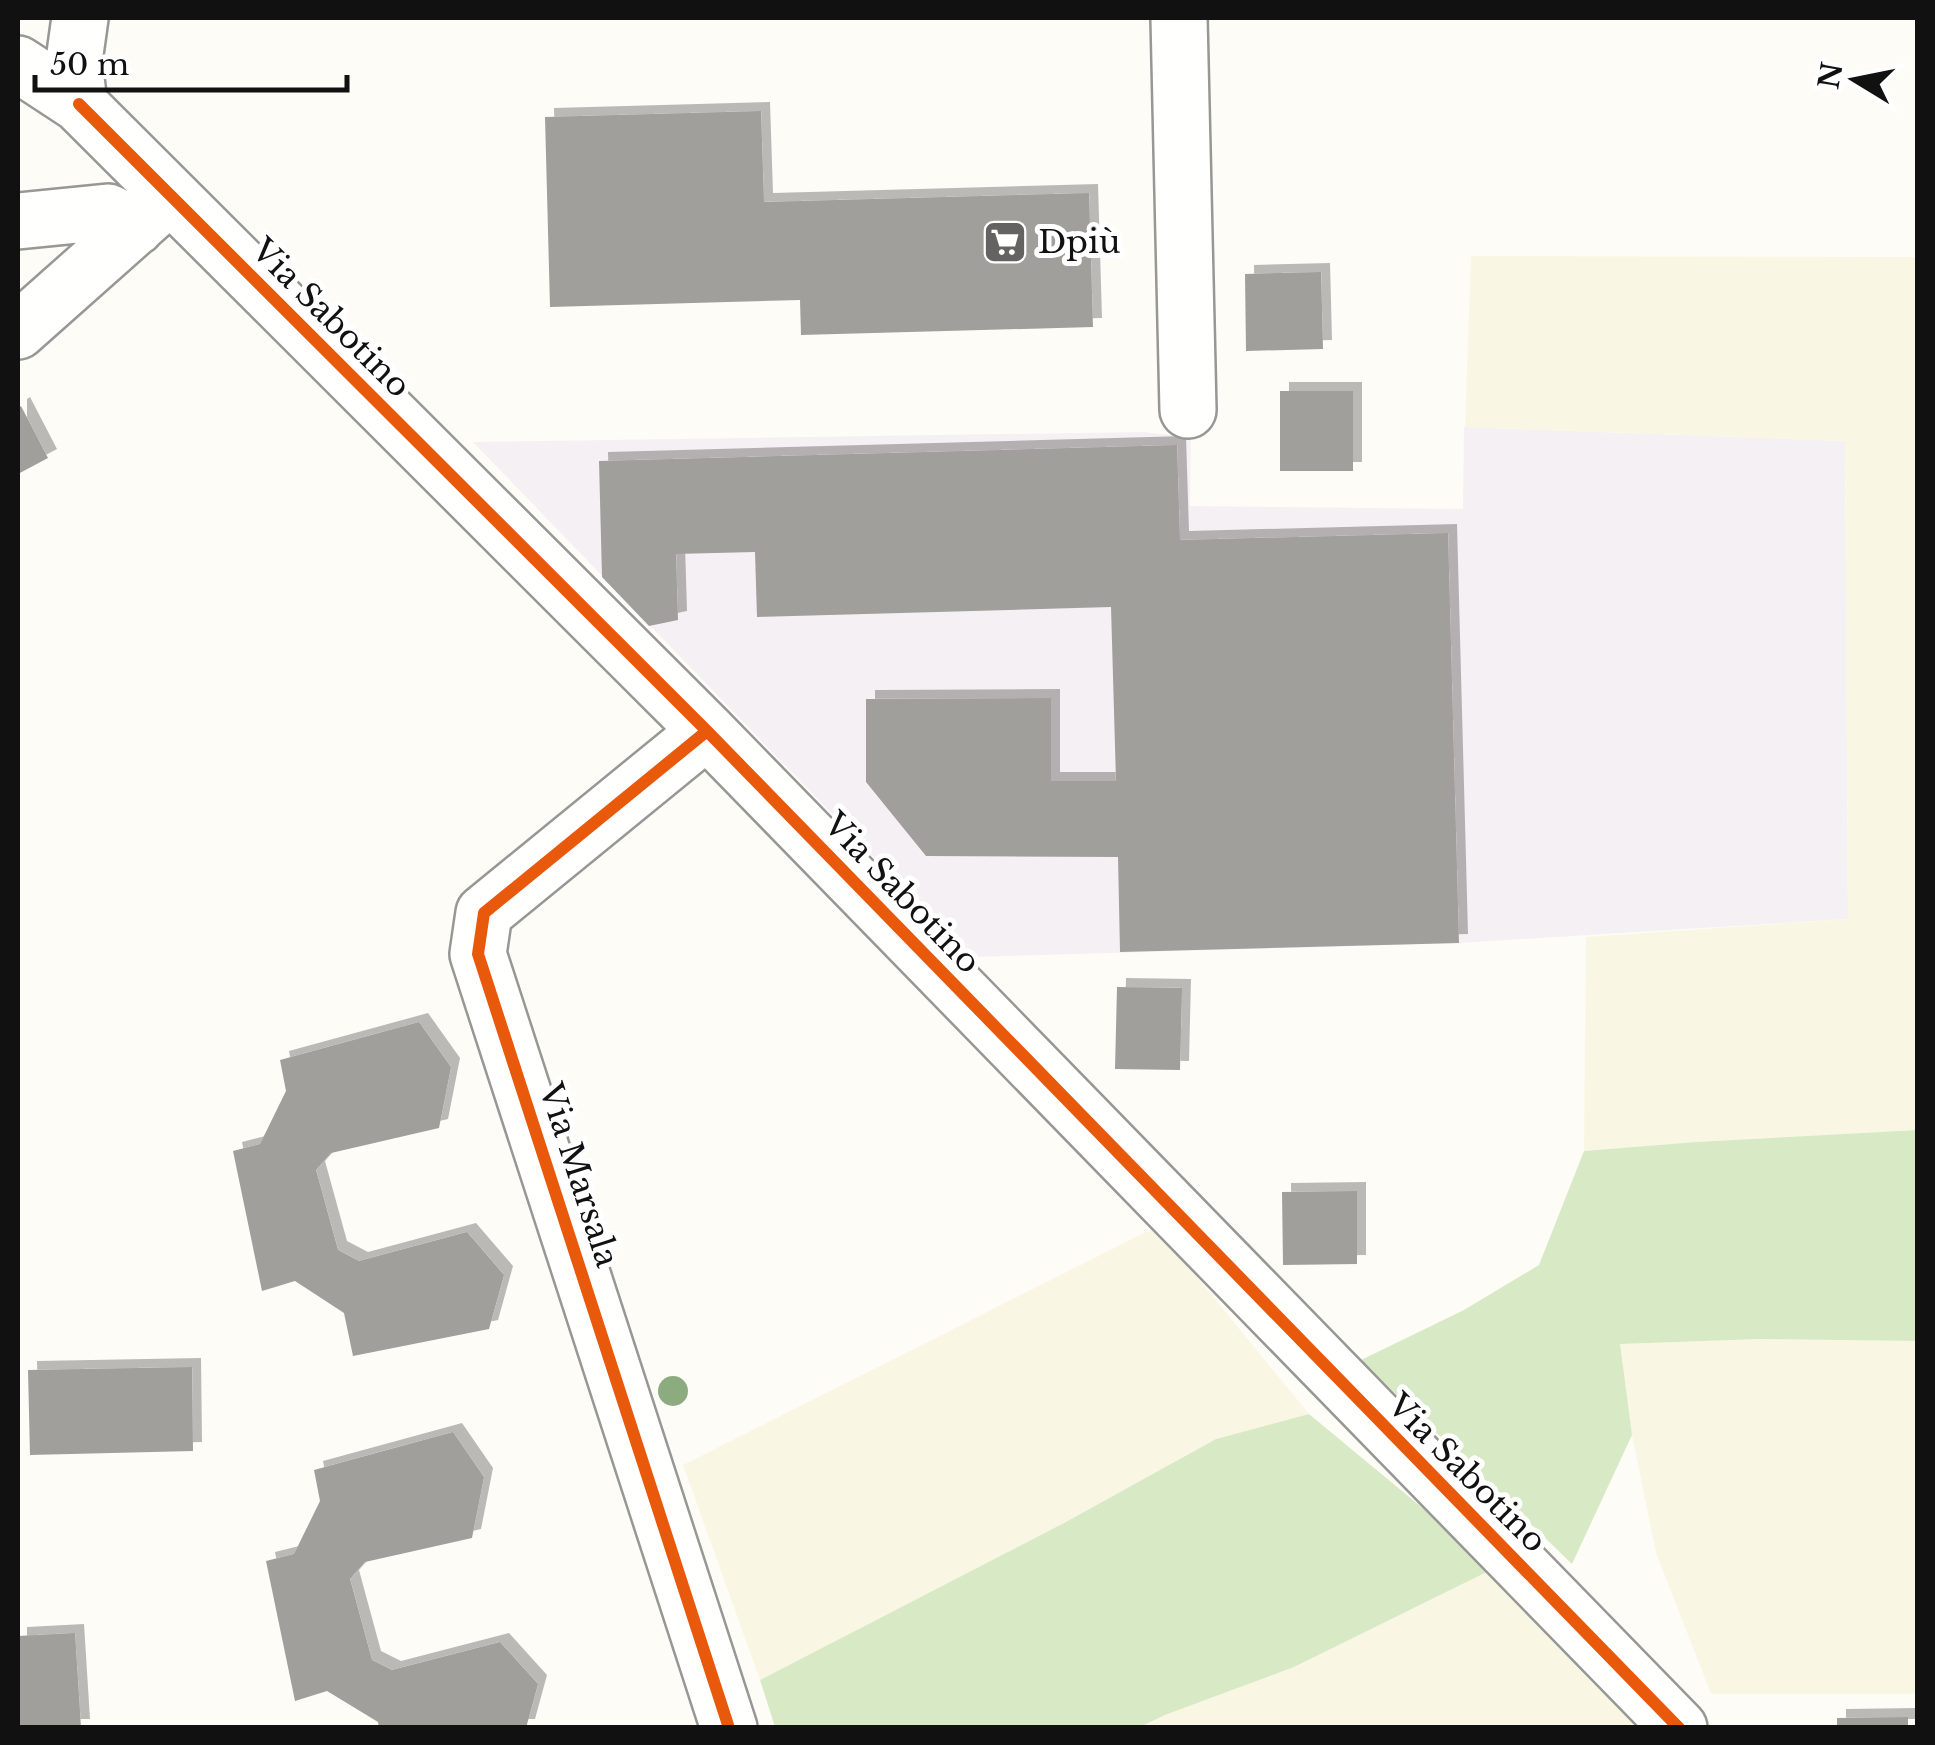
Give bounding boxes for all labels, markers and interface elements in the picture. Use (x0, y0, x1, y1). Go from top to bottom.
scale bar (35, 30, 348, 92)
north arrow (1805, 30, 1905, 130)
text: 50 m (50, 46, 129, 83)
text: N (1811, 60, 1850, 92)
supermarket icon: Dpiù (982, 219, 1028, 265)
place label: Dpiù (1038, 222, 1120, 262)
street label: Via Sabotino (242, 229, 419, 406)
street label: Via Sabotino (815, 803, 989, 982)
street label: Via Marsala (530, 1077, 628, 1272)
street label: Via Sabotino (1378, 1384, 1555, 1561)

